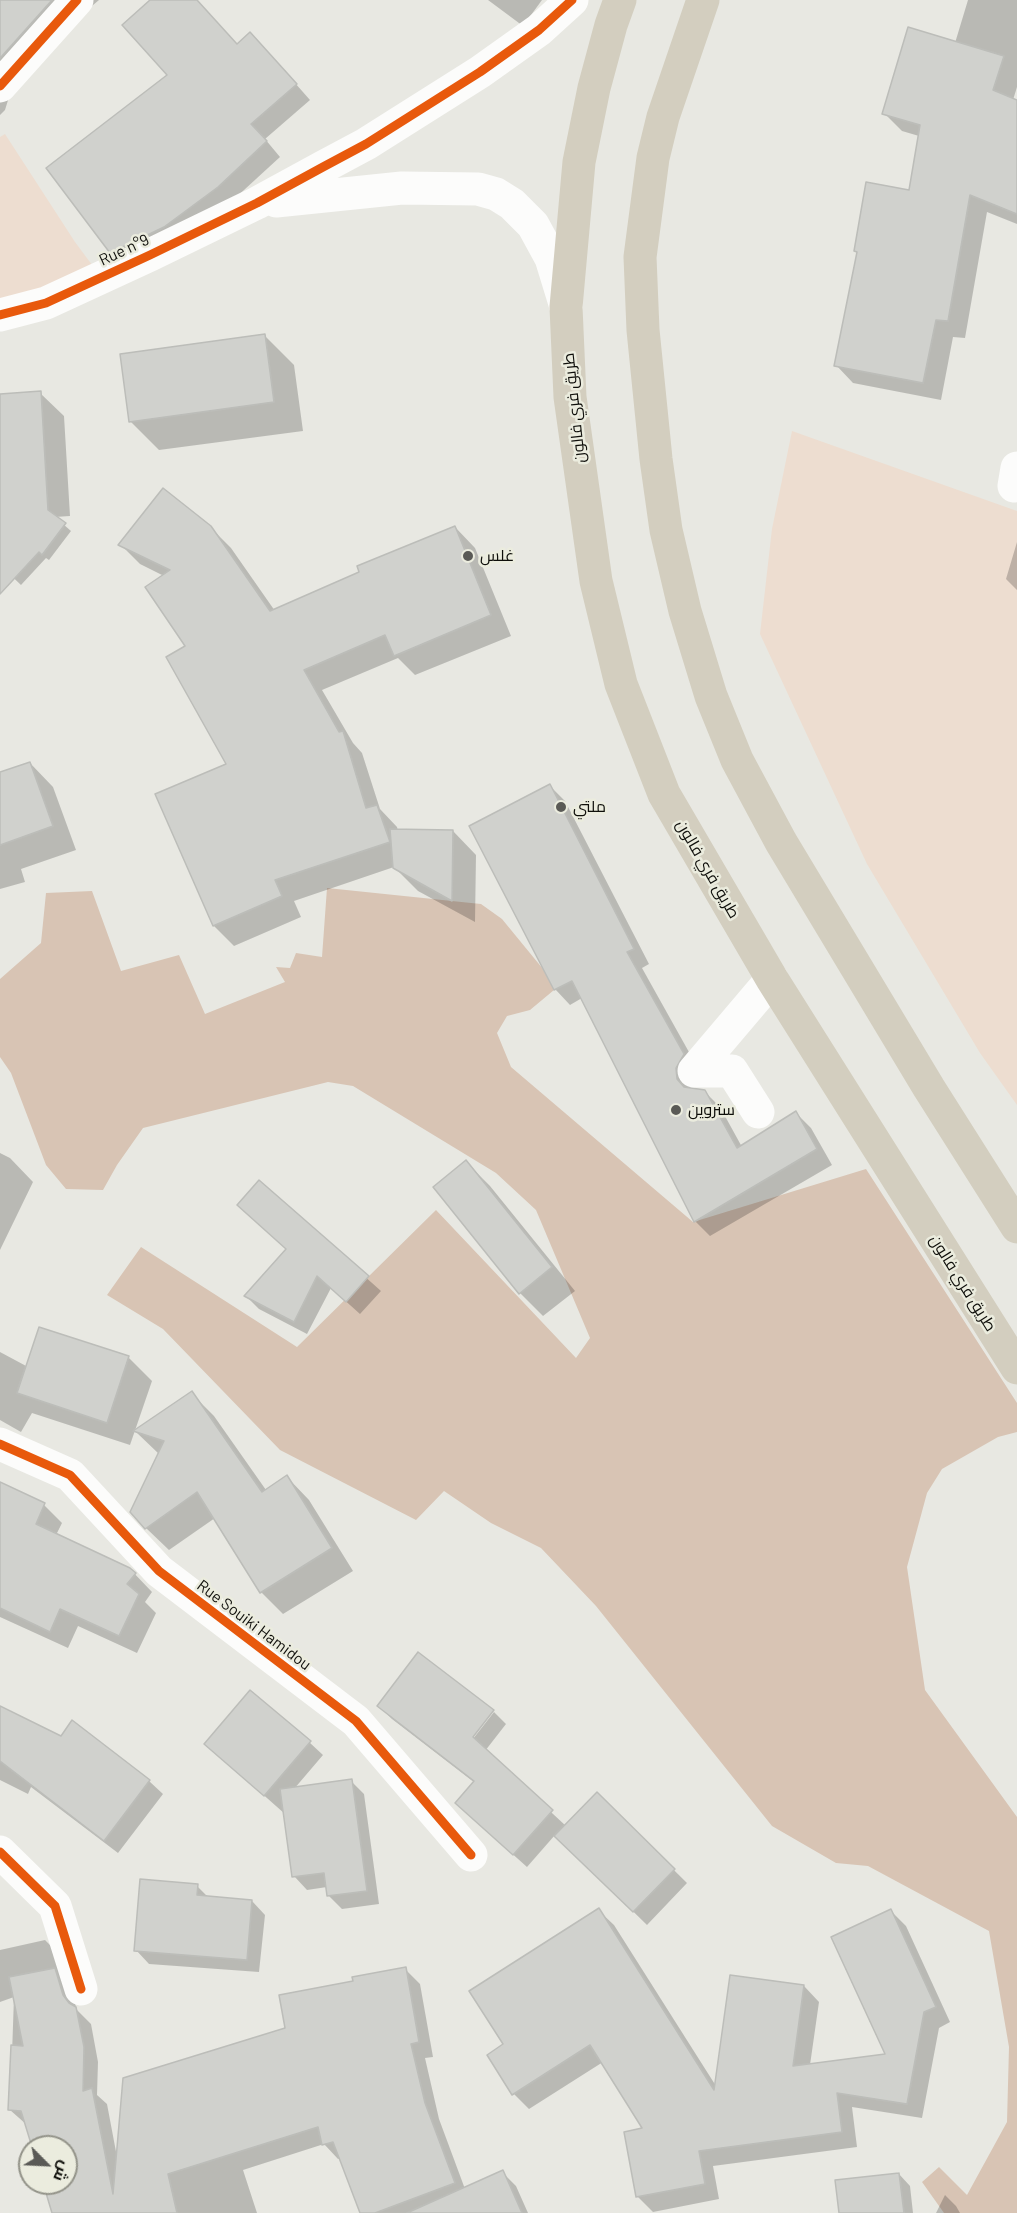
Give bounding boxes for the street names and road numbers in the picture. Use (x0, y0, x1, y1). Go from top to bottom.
street label: Rue n°9 (96, 230, 152, 270)
street label: طريق فري فالون (559, 352, 589, 464)
street label: طريق فري فالون (672, 816, 744, 922)
street label: طريق فري فالون (926, 1231, 1000, 1335)
street label: Rue Souiki Hamidou (193, 1576, 315, 1674)

